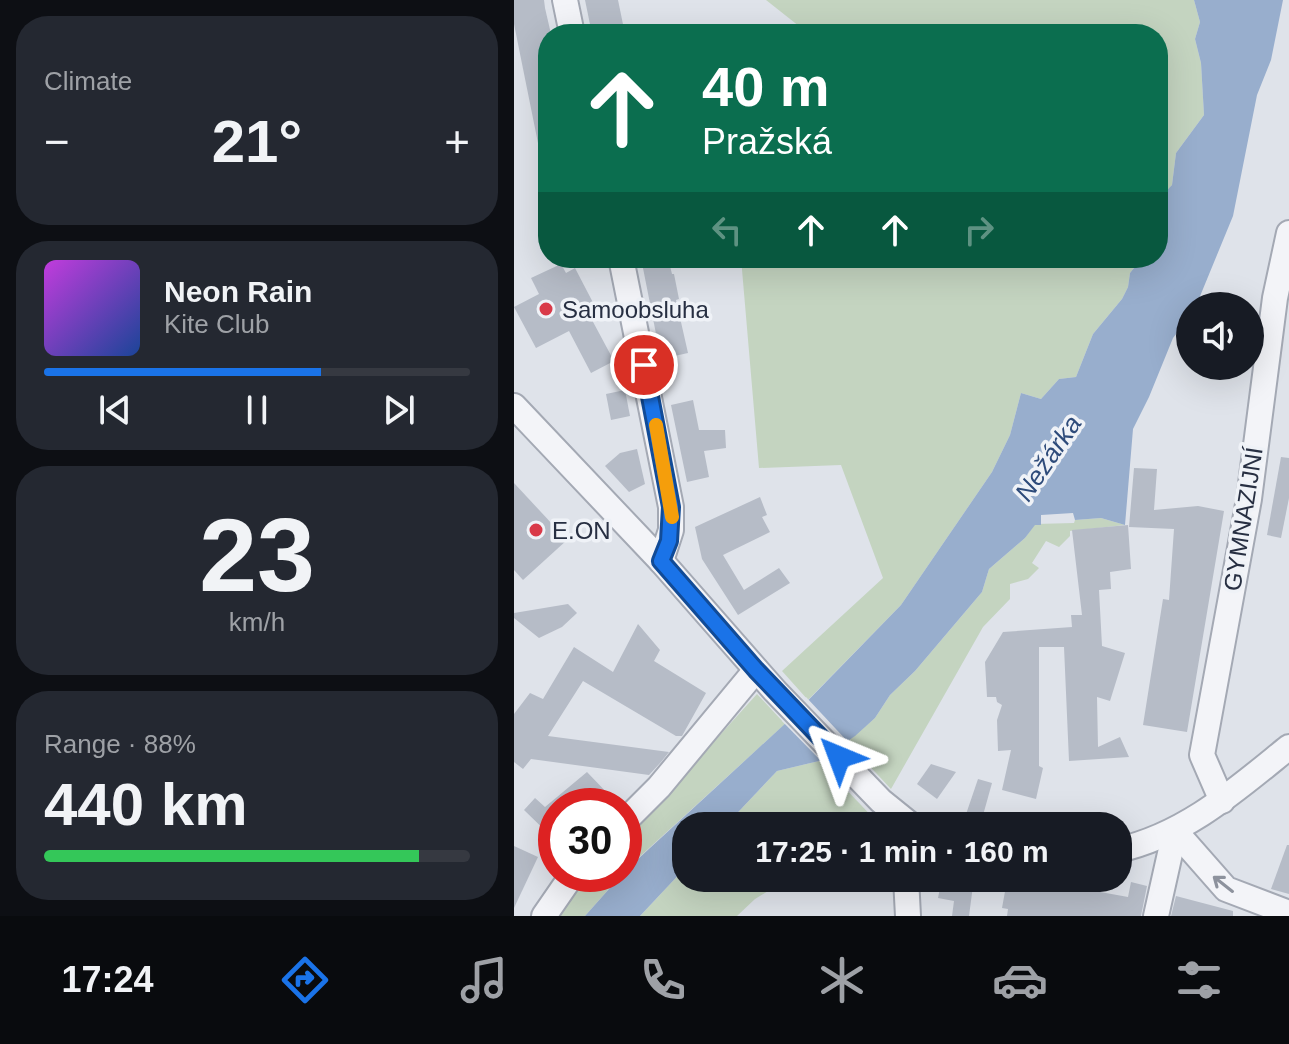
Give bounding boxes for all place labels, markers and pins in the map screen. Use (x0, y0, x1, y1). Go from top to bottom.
place label: Samoobsluha (562, 296, 709, 323)
marker: Samoobsluha (537, 300, 555, 318)
pin (610, 331, 678, 399)
place label: E.ON (552, 517, 611, 544)
marker: E.ON (527, 521, 545, 539)

